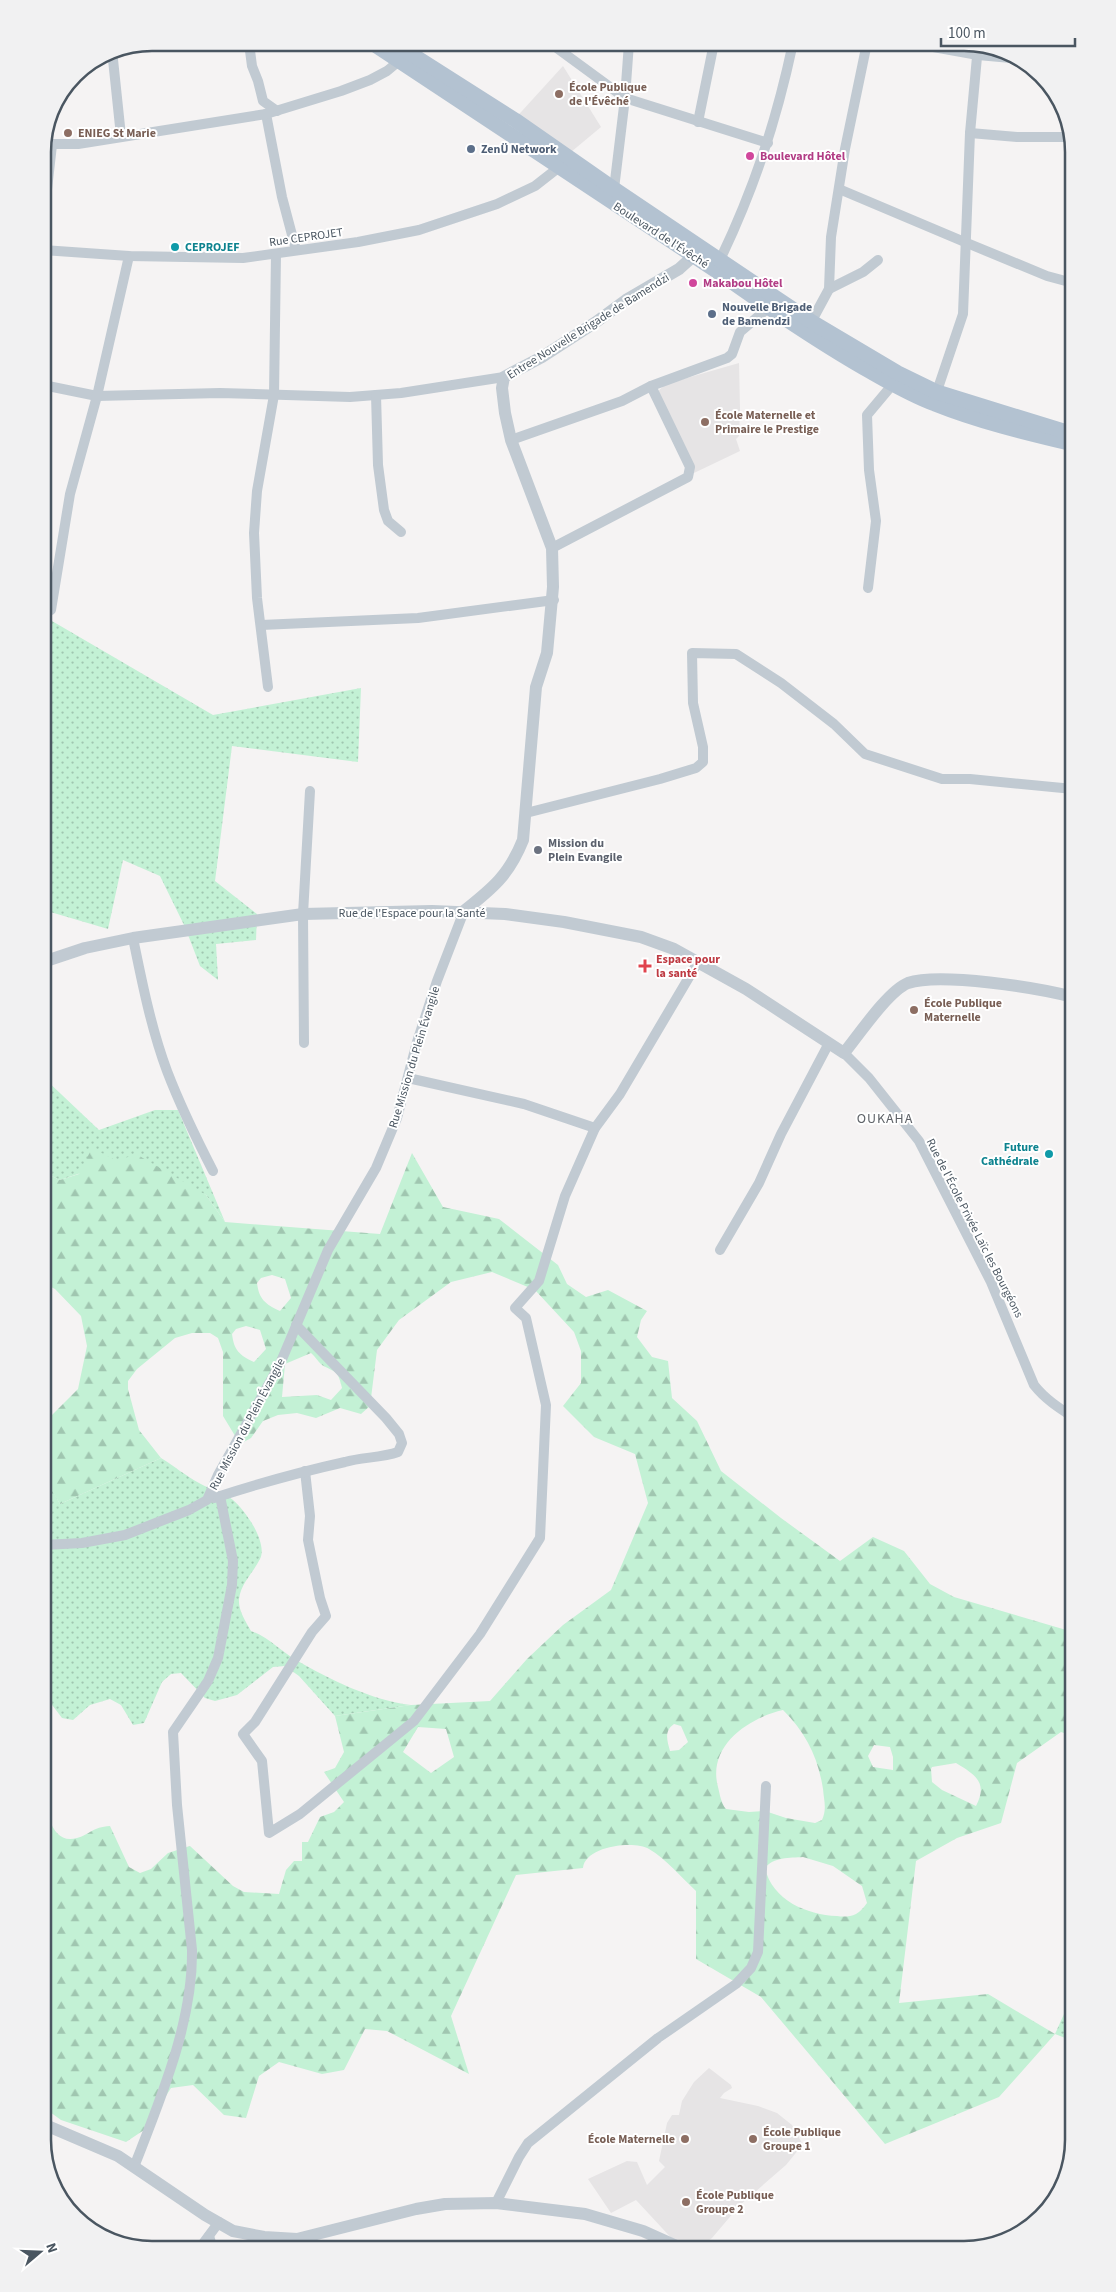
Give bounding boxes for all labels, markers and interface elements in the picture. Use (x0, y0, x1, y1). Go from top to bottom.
scale bar (941, 15, 1075, 47)
text: 100 m (948, 23, 986, 44)
place label: École Publique de l'Évêché (569, 79, 647, 110)
marker: École Publique de l'Évêché (553, 88, 565, 100)
place label: ENIEG St Marie (78, 125, 156, 142)
marker: ENIEG St Marie (62, 127, 74, 139)
place label: ZenÜ Network (481, 141, 557, 158)
marker: ZenÜ Network (465, 143, 477, 155)
place label: Boulevard Hôtel (760, 148, 846, 165)
marker: Boulevard Hôtel (744, 150, 756, 162)
street label: Boulevard de l'Évêché (610, 198, 712, 273)
street label: Rue CEPROJET (268, 224, 345, 251)
place label: CEPROJEF (185, 239, 240, 256)
marker: CEPROJEF (169, 241, 181, 253)
street label: Entree Nouvelle Brigade de Bamendzi (504, 269, 673, 384)
place label: Makabou Hôtel (703, 275, 783, 292)
marker: Makabou Hôtel (687, 277, 699, 289)
place label: Nouvelle Brigade de Bamendzi (722, 299, 812, 330)
marker: Nouvelle Brigade de Bamendzi (706, 308, 718, 320)
place label: École Maternelle et Primaire le Prestige (715, 407, 819, 438)
marker: École Maternelle et Primaire le Prestige (699, 416, 711, 428)
place label: Mission du Plein Evangile (548, 835, 622, 866)
marker: Mission du Plein Evangile (532, 844, 544, 856)
street label: Rue de l'Espace pour la Santé (339, 905, 485, 922)
place label: Espace pour la santé (656, 951, 720, 982)
marker: Espace pour la santé (638, 959, 652, 973)
street label: Rue Mission du Plein Évangile (385, 984, 444, 1130)
place label: École Publique Maternelle (924, 995, 1002, 1026)
marker: École Publique Maternelle (908, 1004, 920, 1016)
district label: OUKAHA (857, 1109, 913, 1129)
street label: Rue de l'École Privée Laïc les Bourgéons (922, 1136, 1027, 1321)
place label: Future Cathédrale (981, 1139, 1039, 1170)
marker: Future Cathédrale (1043, 1148, 1055, 1160)
street label: Rue Mission du Plein Évangile (205, 1355, 290, 1493)
place label: École Publique Groupe 1 (763, 2124, 841, 2155)
place label: École Maternelle (588, 2131, 675, 2148)
marker: École Maternelle (679, 2133, 691, 2145)
marker: École Publique Groupe 1 (747, 2133, 759, 2145)
place label: École Publique Groupe 2 (696, 2187, 774, 2218)
marker: École Publique Groupe 2 (680, 2196, 692, 2208)
north arrow (15, 2227, 65, 2277)
text: N (40, 2240, 62, 2256)

